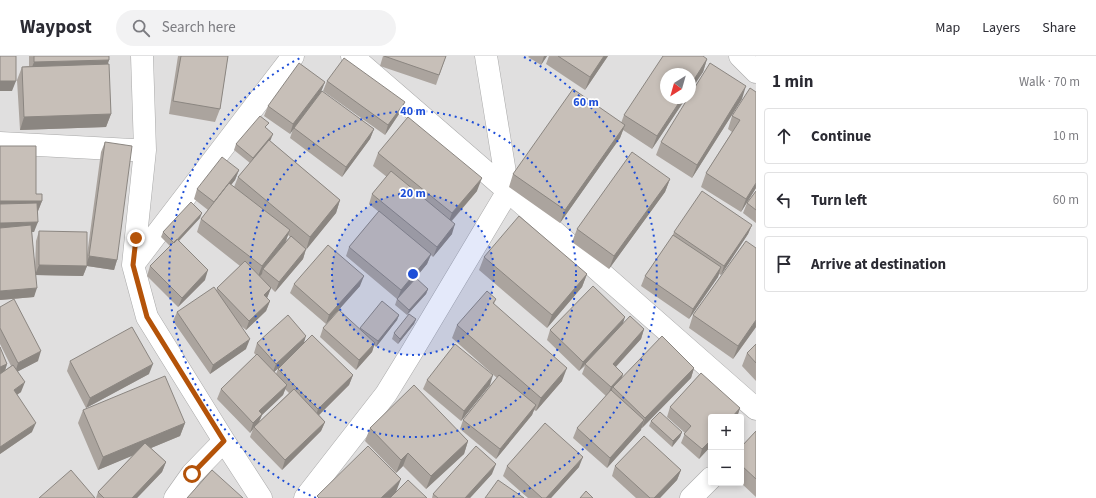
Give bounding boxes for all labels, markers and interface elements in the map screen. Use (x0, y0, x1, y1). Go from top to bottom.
search box (116, 10, 396, 46)
text: Waypost (20, 14, 92, 41)
icon: search (130, 17, 152, 39)
text: Search here (162, 17, 236, 38)
text: Map (935, 18, 960, 38)
text: Layers (982, 18, 1020, 38)
text: Share (1042, 18, 1076, 38)
north arrow (660, 68, 696, 104)
text: 1 min (772, 70, 813, 94)
text: Walk · 70 m (1019, 73, 1080, 91)
text: 60 m (573, 94, 599, 111)
text: 40 m (400, 103, 426, 120)
icon: ahead (773, 125, 795, 147)
text: Continue (811, 126, 871, 147)
text: 10 m (1053, 127, 1079, 145)
text: 20 m (400, 185, 426, 202)
icon: left (773, 189, 795, 211)
text: Turn left (811, 190, 867, 211)
text: 60 m (1053, 191, 1079, 209)
route end (127, 229, 145, 247)
icon: arrive (773, 253, 795, 275)
text: Arrive at destination (811, 254, 946, 275)
centre of rings (406, 267, 420, 281)
map controls (708, 414, 744, 486)
button: + (708, 414, 744, 450)
button: − (708, 450, 744, 486)
route start (183, 465, 201, 483)

